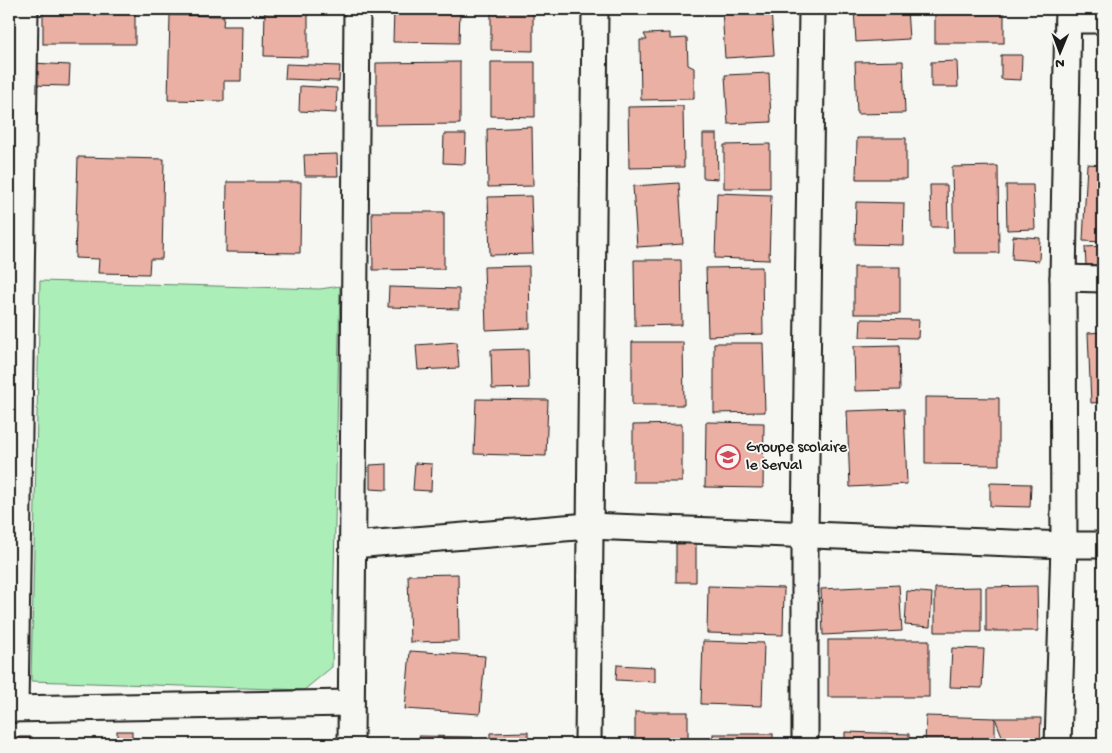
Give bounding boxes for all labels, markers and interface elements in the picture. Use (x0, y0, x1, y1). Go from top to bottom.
north arrow (1034, 28, 1084, 78)
text: N (1055, 54, 1065, 71)
place label: Groupe scolaire le Serval (746, 439, 848, 476)
school or university icon: Groupe scolaire le Serval (715, 444, 741, 470)

